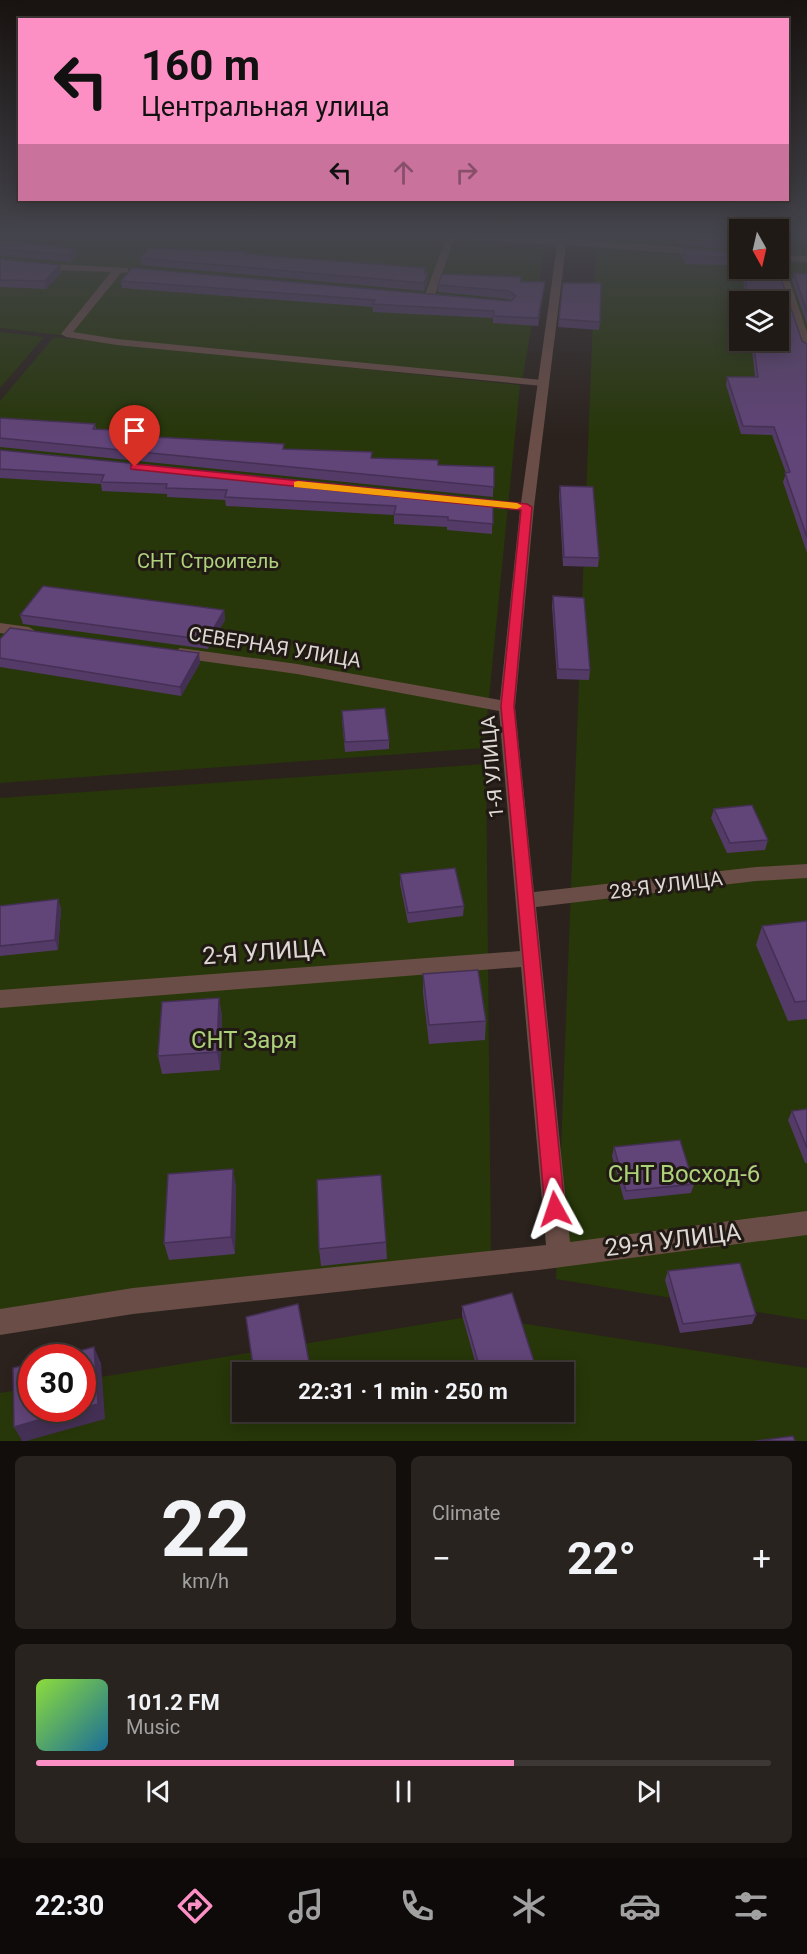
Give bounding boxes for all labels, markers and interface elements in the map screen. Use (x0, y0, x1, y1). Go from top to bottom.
text: 160 m (141, 41, 260, 90)
icon: left (42, 42, 120, 120)
text: Центральная улица (141, 91, 390, 123)
icon: left (324, 156, 357, 189)
icon: ahead (387, 156, 420, 189)
icon: right (450, 156, 483, 189)
north arrow (729, 219, 789, 279)
map controls (729, 219, 789, 351)
button: layers (729, 291, 789, 351)
pin (109, 405, 160, 467)
icon: arrive (118, 414, 151, 447)
park label: СНТ Строитель (137, 549, 279, 573)
street label: СЕВЕРНАЯ УЛИЦА (187, 622, 363, 672)
street label: 1-Я УЛИЦА (476, 715, 508, 819)
street label: 28-Я УЛИЦА (608, 866, 724, 904)
street label: 2-Я УЛИЦА (201, 934, 327, 970)
park label: СНТ Заря (191, 1026, 297, 1054)
park label: СНТ Восход-6 (608, 1160, 760, 1188)
position arrow (523, 1177, 587, 1241)
street label: 29-Я УЛИЦА (603, 1218, 743, 1262)
speed limit sign: 30 (18, 1344, 96, 1422)
text: 22:31 · 1 min · 250 m (298, 1379, 508, 1404)
text: 22 (161, 1484, 250, 1575)
text: Climate (432, 1501, 500, 1525)
text: 22° (567, 1532, 636, 1585)
text: − (432, 1539, 451, 1578)
text: + (752, 1539, 771, 1578)
text: km/h (182, 1569, 229, 1593)
text: 101.2 FM (126, 1690, 220, 1715)
text: Music (126, 1715, 180, 1739)
icon: previous (142, 1775, 175, 1808)
icon: pause (387, 1775, 420, 1808)
icon: next (632, 1775, 665, 1808)
icon: directions (174, 1885, 216, 1927)
icon: music (285, 1885, 327, 1927)
icon: phone (396, 1885, 438, 1927)
icon: climate (508, 1885, 550, 1927)
icon: car (619, 1885, 661, 1927)
icon: filters (730, 1885, 772, 1927)
text: 22:30 (35, 1890, 104, 1922)

